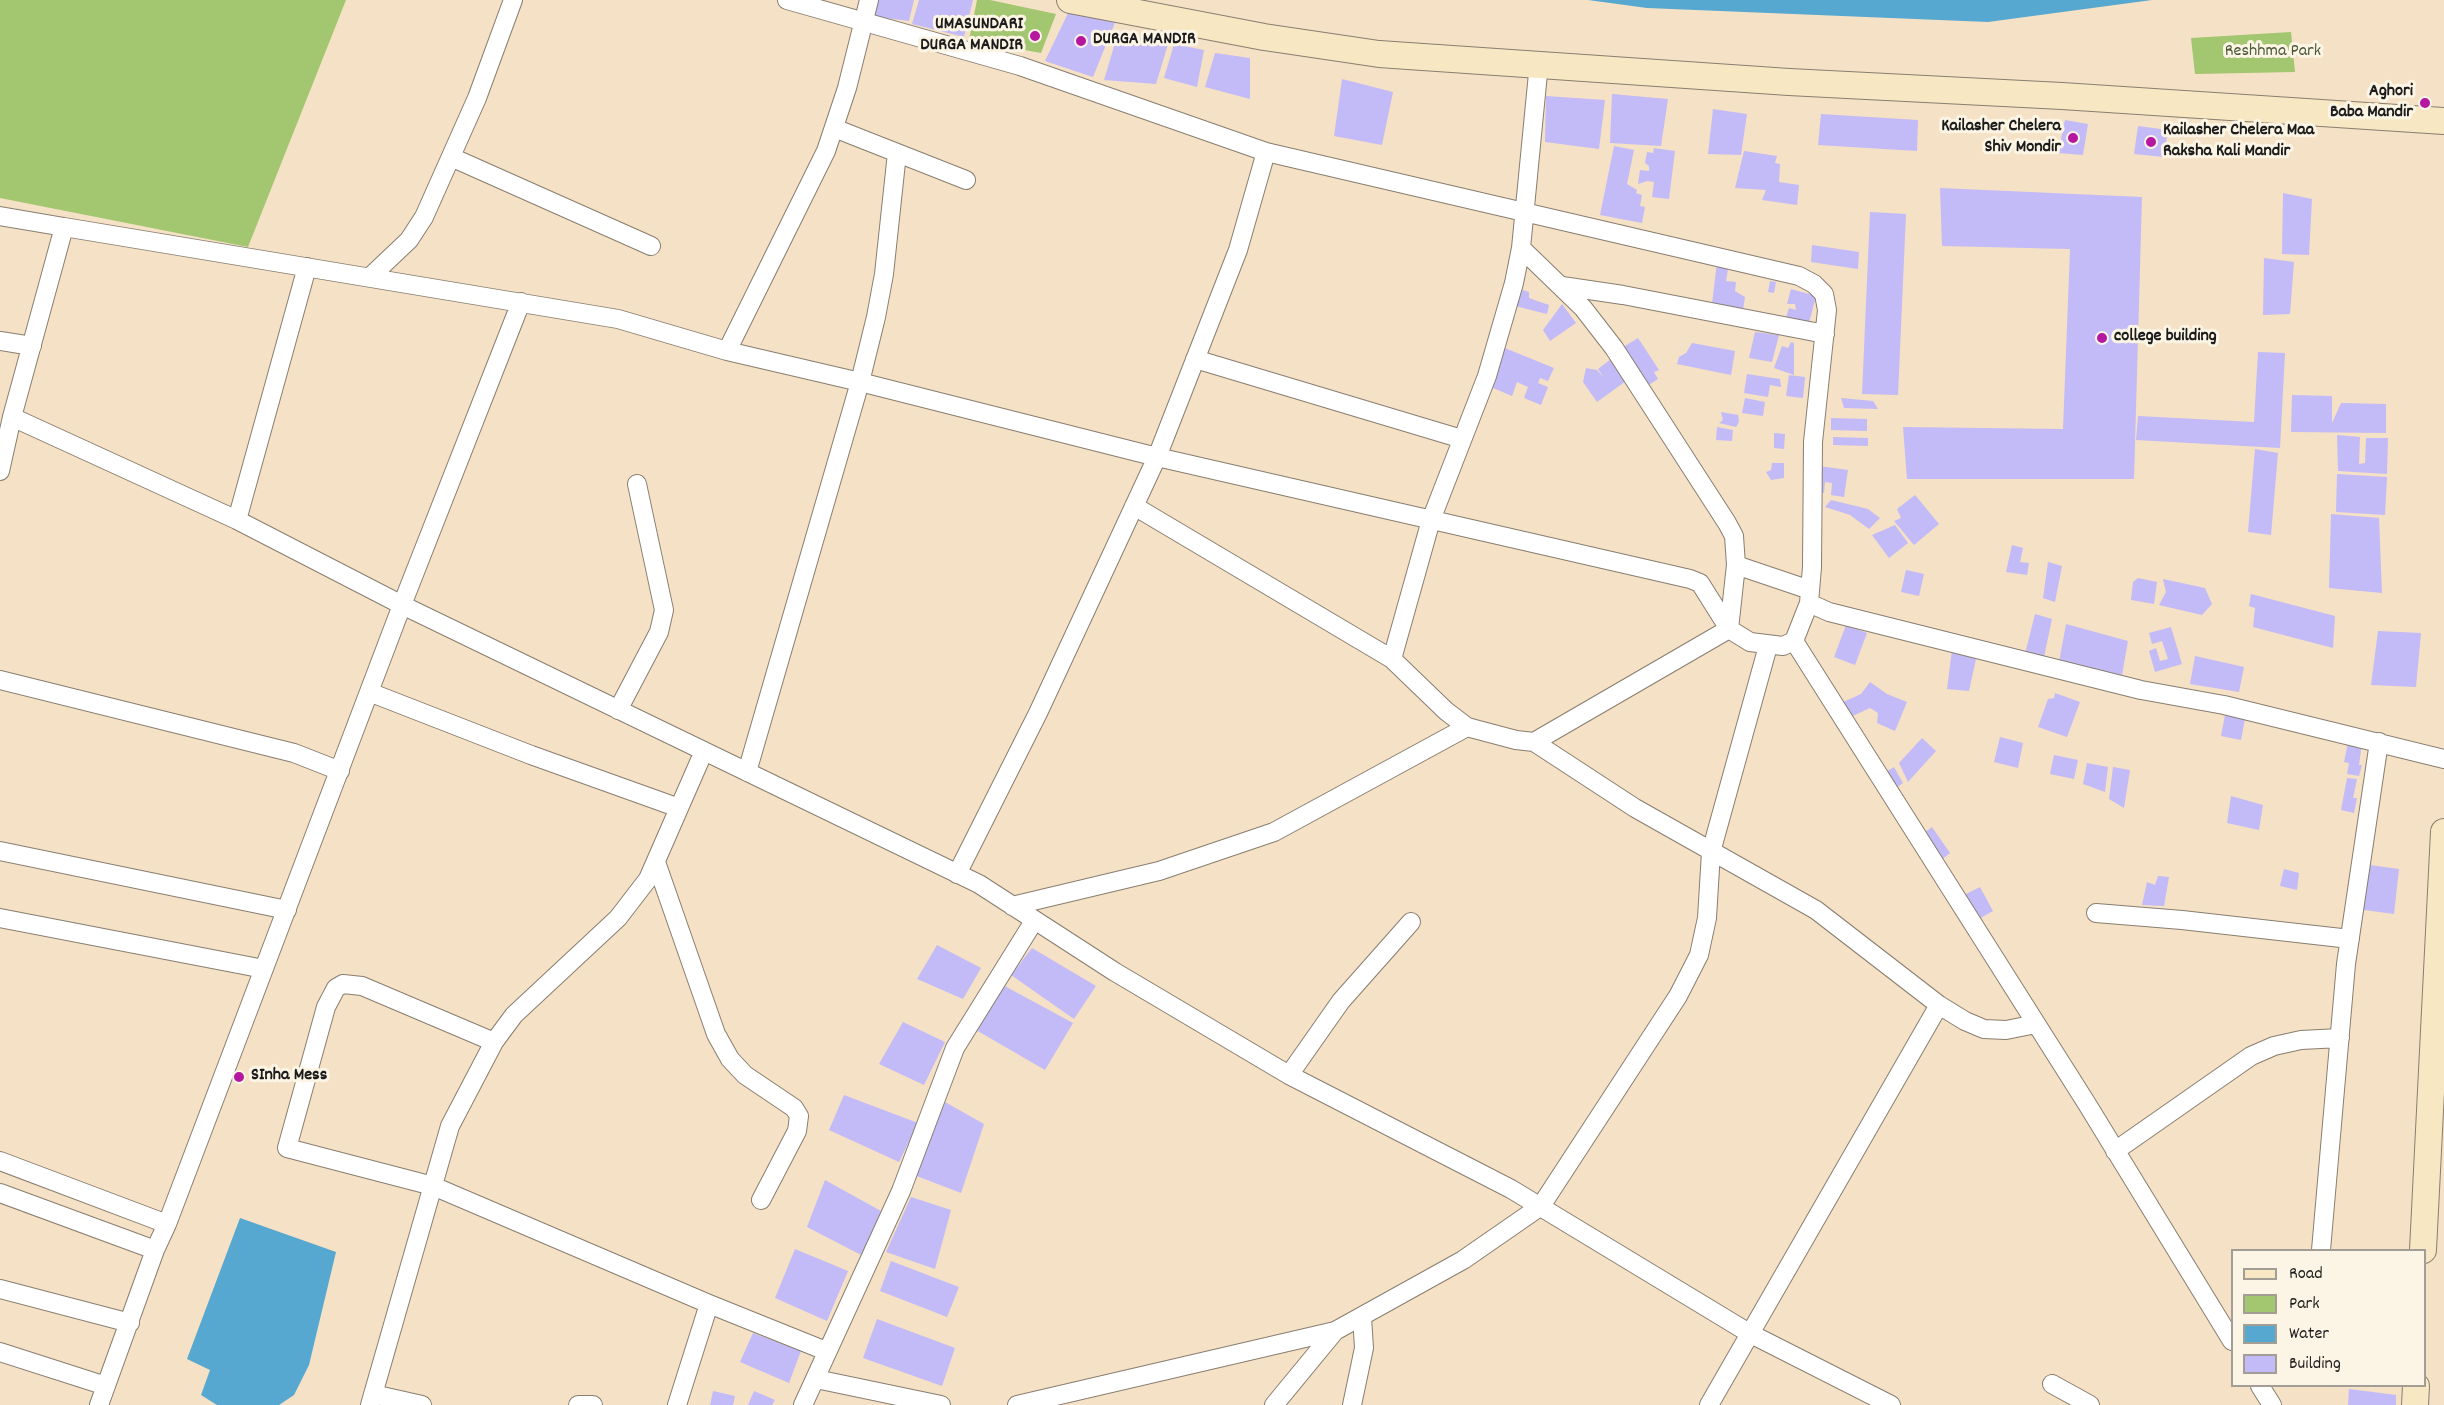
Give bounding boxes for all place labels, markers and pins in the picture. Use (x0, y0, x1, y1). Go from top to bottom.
place label: UMASUNDARI DURGA MANDIR (920, 15, 1023, 57)
marker: UMASUNDARI DURGA MANDIR (1028, 29, 1042, 43)
place label: DURGA MANDIR (1093, 30, 1196, 52)
marker: DURGA MANDIR (1074, 34, 1088, 48)
place label: Aghori Baba Mandir (2330, 82, 2413, 124)
marker: Aghori Baba Mandir (2418, 96, 2432, 110)
place label: Kailasher Chelera Shiv Mondir (1941, 117, 2061, 160)
place label: Kailasher Chelera Maa Raksha Kali Mandir (2163, 121, 2314, 164)
marker: Kailasher Chelera Shiv Mondir (2066, 131, 2080, 145)
marker: Kailasher Chelera Maa Raksha Kali Mandir (2144, 135, 2158, 149)
place label: college building (2114, 327, 2217, 349)
marker: college building (2095, 331, 2109, 345)
place label: SInha Mess (251, 1066, 327, 1088)
marker: SInha Mess (232, 1070, 246, 1084)

